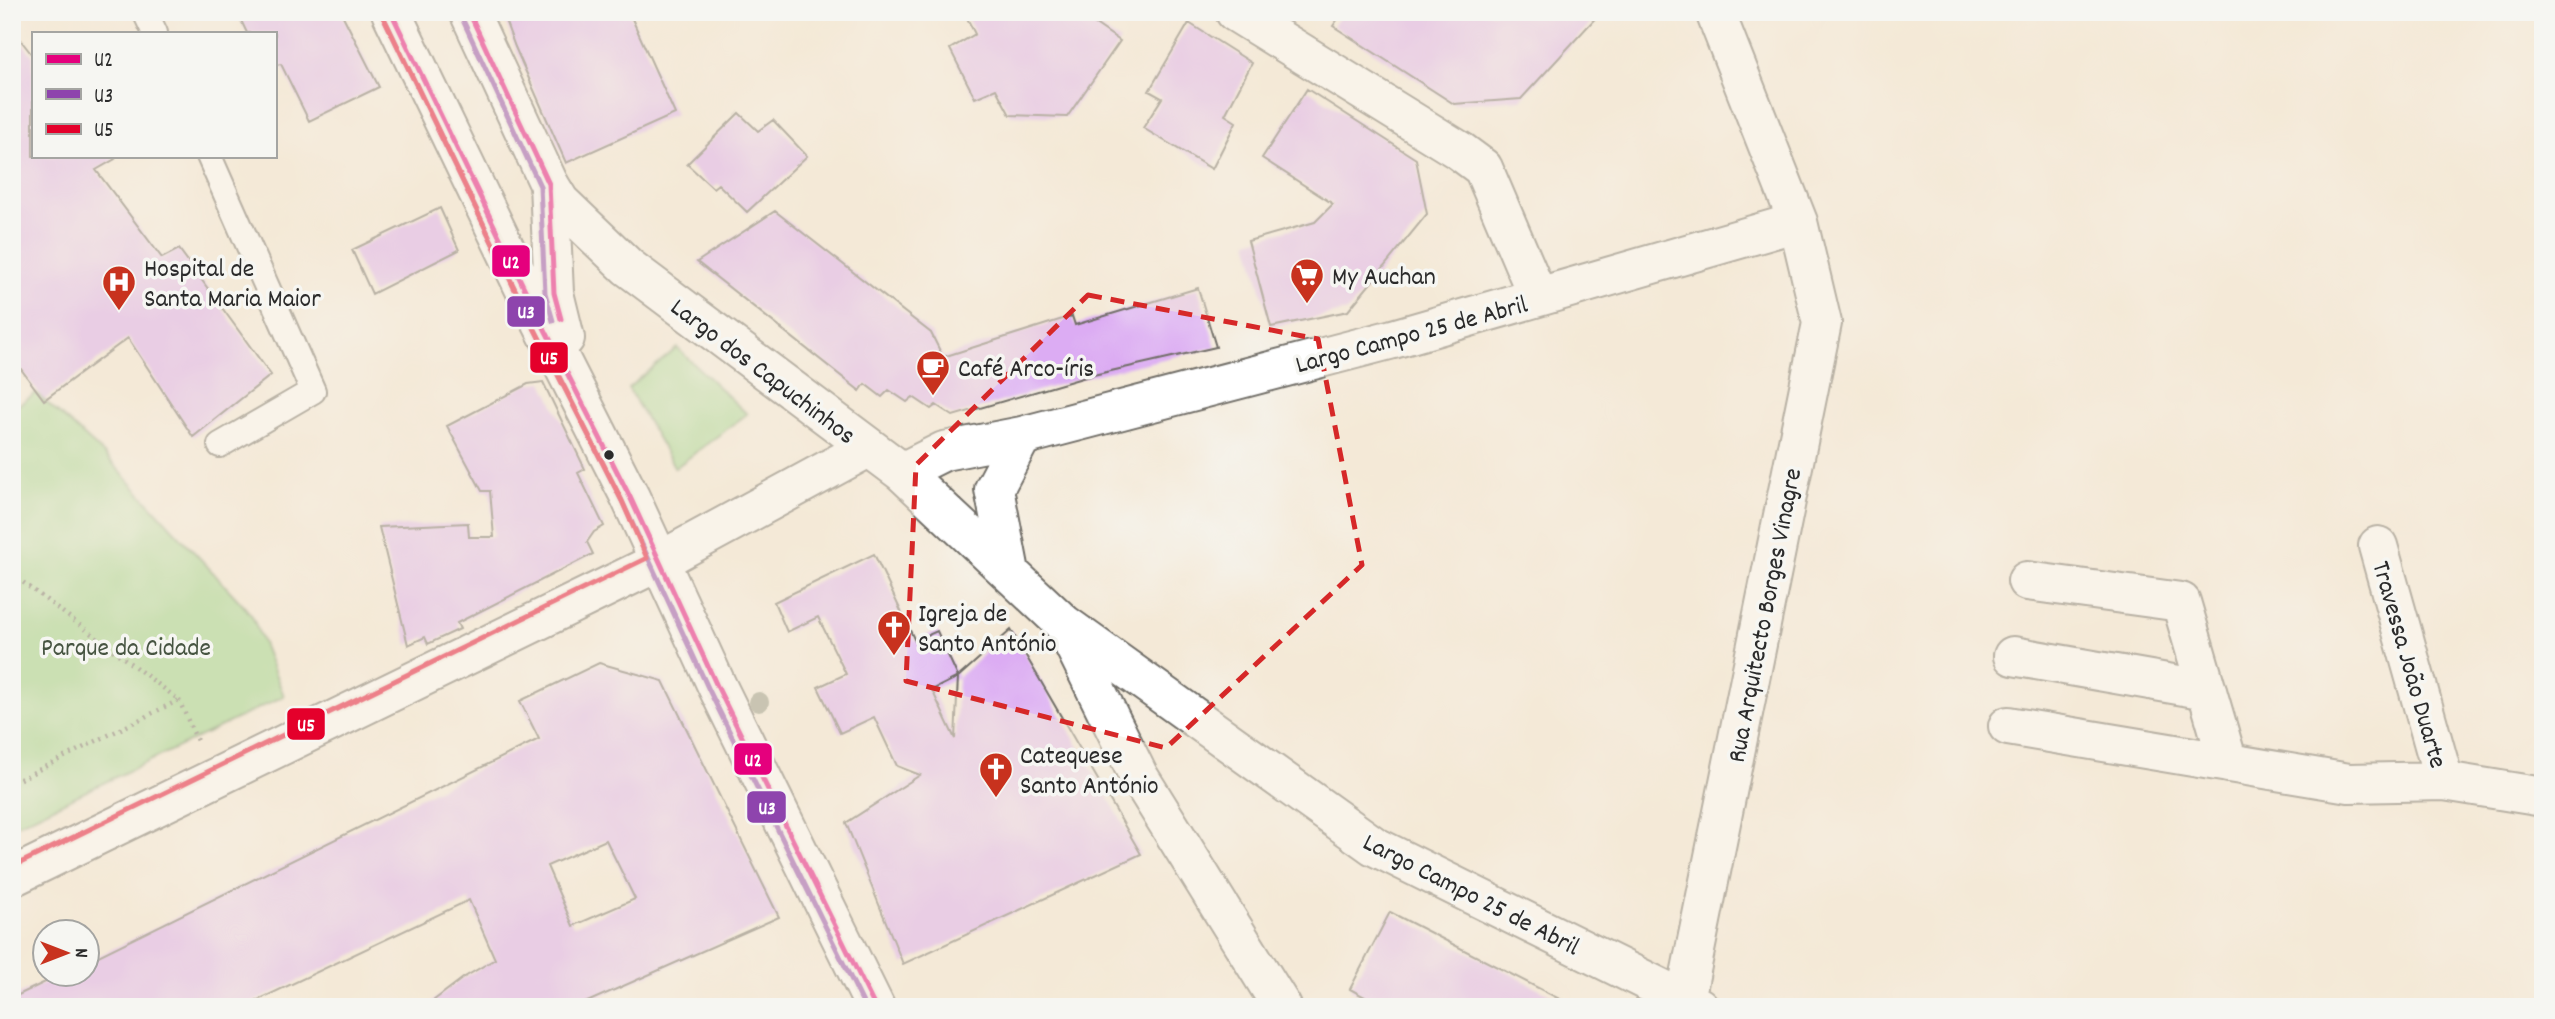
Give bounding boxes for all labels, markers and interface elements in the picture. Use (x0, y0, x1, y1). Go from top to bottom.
legend (32, 32, 276, 158)
text: U2 (94, 47, 113, 77)
text: U3 (94, 83, 113, 113)
text: U5 (94, 117, 114, 147)
line badge: U2 (491, 244, 531, 278)
text: U2 (502, 251, 520, 278)
place label: Hospital de Santa Maria Maior (144, 252, 321, 319)
supermarket icon: My Auchan (1288, 256, 1326, 305)
place label: My Auchan (1332, 260, 1436, 297)
hospital icon: Hospital de Santa Maria Maior (100, 263, 138, 312)
street label: Largo Campo 25 de Abril (1292, 288, 1532, 385)
street label: Largo dos Capuchinhos (661, 291, 862, 455)
line badge: U3 (506, 295, 546, 328)
text: U3 (517, 301, 535, 328)
line badge: U5 (529, 341, 569, 374)
text: U5 (540, 347, 558, 374)
cafe icon: Café Arco-íris (914, 348, 952, 397)
place label: Café Arco-íris (958, 352, 1094, 389)
unlabelled marker (602, 448, 616, 462)
street label: Rua Arquitecto Borges Vinagre (1720, 465, 1813, 766)
street label: Travessa João Duarte (2360, 557, 2455, 773)
place label: Igreja de Santo António (918, 597, 1057, 664)
church icon: Igreja de Santo António (875, 608, 913, 657)
park label: Parque da Cidade (41, 631, 211, 668)
line badge: U5 (286, 707, 326, 741)
text: U5 (297, 714, 315, 741)
place label: Catequese Santo António (1020, 739, 1159, 806)
line badge: U2 (733, 742, 773, 776)
text: U2 (744, 749, 762, 776)
church icon: Catequese Santo António (977, 750, 1015, 799)
line badge: U3 (746, 790, 787, 824)
text: U3 (758, 797, 776, 824)
street label: Largo Campo 25 de Abril (1356, 825, 1585, 967)
north arrow (32, 918, 102, 988)
text: N (66, 948, 93, 958)

